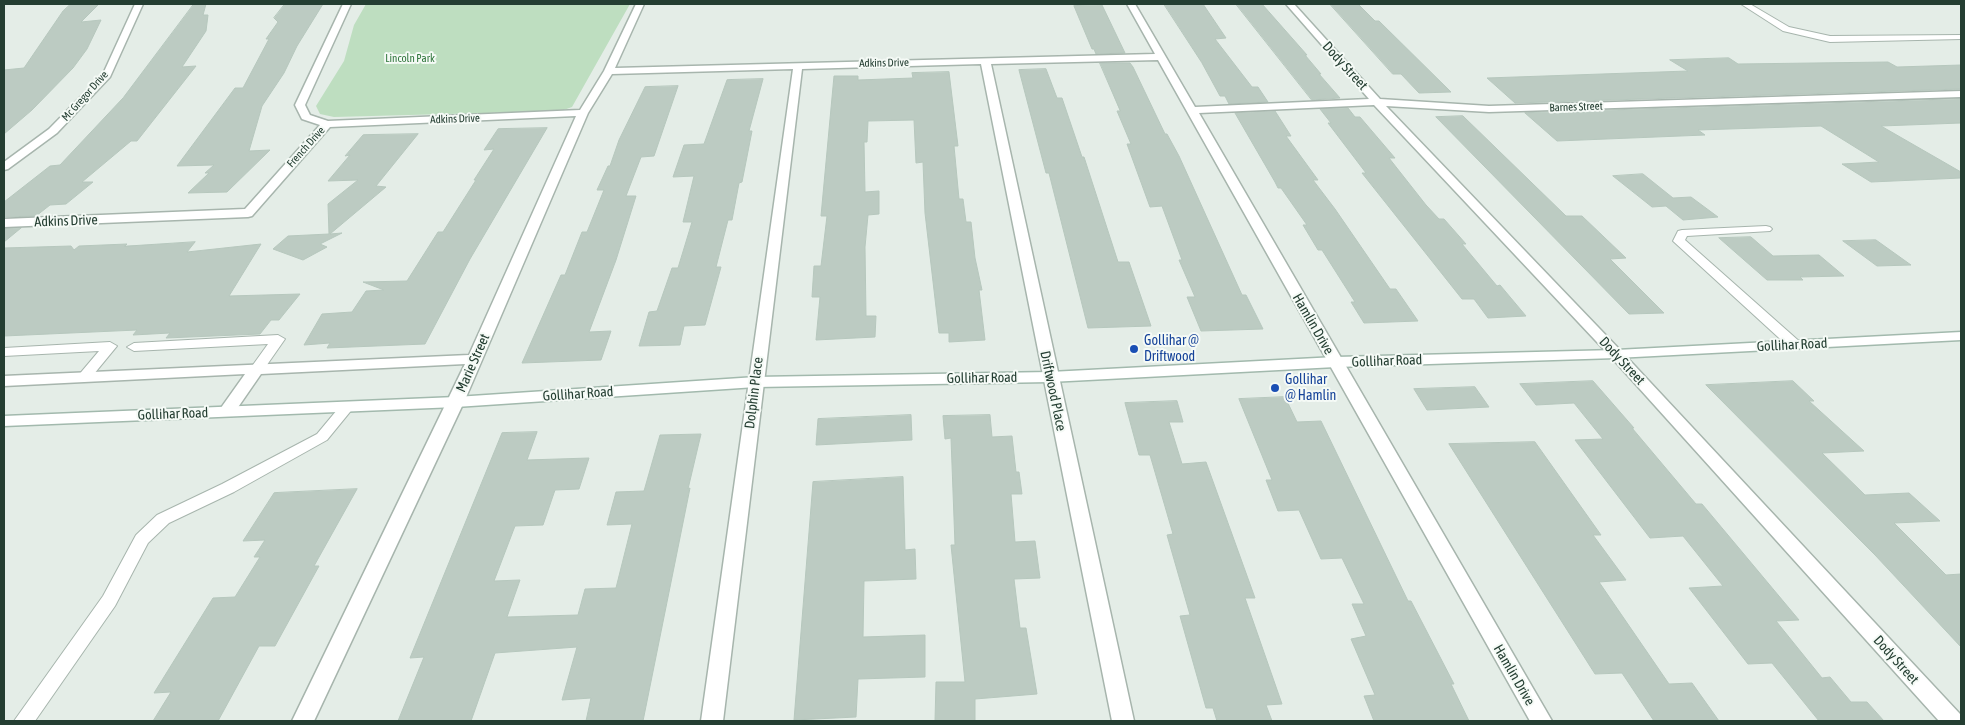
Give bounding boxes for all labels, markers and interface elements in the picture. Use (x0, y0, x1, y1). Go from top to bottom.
street label: Dody Street (1319, 38, 1371, 94)
park label: Lincoln Park (385, 52, 435, 66)
street label: Adkins Drive (859, 56, 909, 70)
street label: Mc Gregor Drive (59, 68, 111, 124)
street label: Barnes Street (1549, 99, 1603, 115)
street label: Adkins Drive (430, 112, 480, 126)
street label: French Drive (284, 124, 328, 170)
street label: Adkins Drive (34, 212, 98, 230)
street label: Hamlin Drive (1289, 291, 1337, 357)
street label: Marie Street (453, 331, 493, 395)
place label: Gollihar @ Driftwood (1144, 333, 1199, 366)
street label: Dody Street (1596, 334, 1648, 388)
street label: Gollihar Road (1756, 335, 1828, 355)
marker: Gollihar @ Driftwood (1128, 343, 1140, 355)
street label: Driftwood Place (1036, 349, 1070, 433)
street label: Gollihar Road (1351, 351, 1423, 371)
street label: Dolphin Place (741, 356, 767, 430)
street label: Gollihar Road (947, 369, 1017, 387)
place label: Gollihar @ Hamlin (1285, 372, 1336, 404)
marker: Gollihar @ Hamlin (1269, 382, 1281, 394)
street label: Gollihar Road (542, 383, 614, 405)
street label: Gollihar Road (137, 404, 209, 424)
street label: Dody Street (1870, 632, 1922, 688)
street label: Hamlin Drive (1490, 642, 1538, 708)

